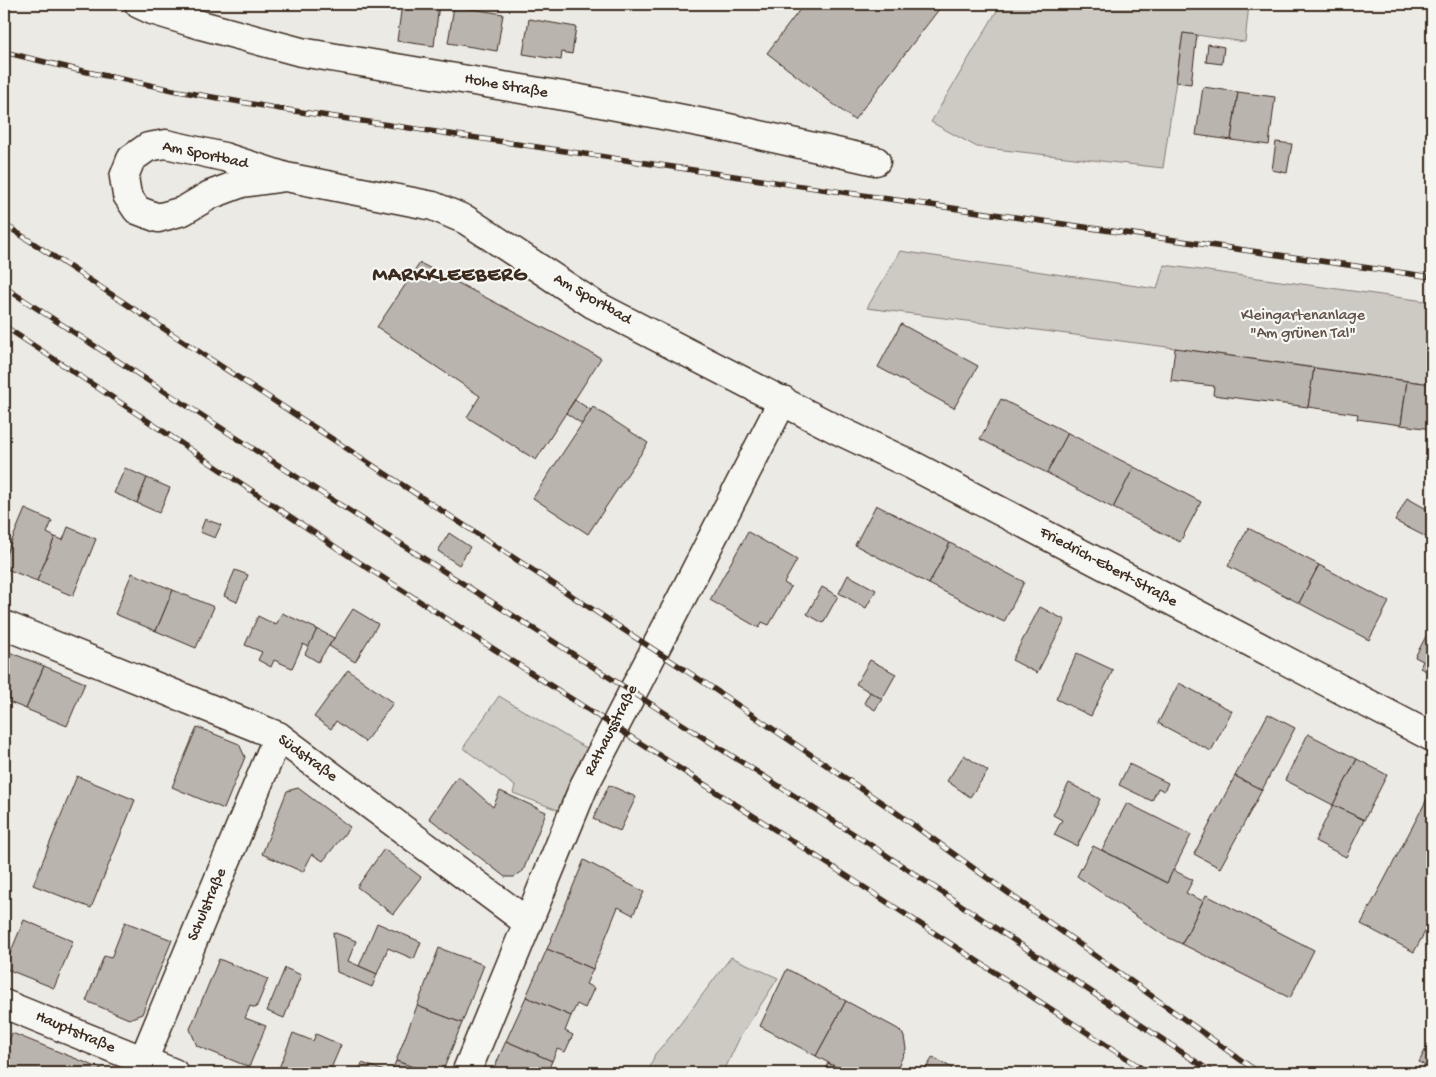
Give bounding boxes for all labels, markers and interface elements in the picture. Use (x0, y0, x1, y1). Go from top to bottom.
street label: Hohe Straße (463, 70, 550, 104)
street label: Am Sportbad (160, 138, 251, 175)
district label: MARKKLEEBERG (372, 264, 528, 289)
street label: Am Sportbad (550, 270, 636, 331)
park label: Kleingartenanlage "Am grünen Tal" (1241, 307, 1366, 344)
street label: Friedrich-Ebert-Straße (1035, 523, 1181, 613)
street label: Rathausstraße (581, 682, 643, 780)
street label: Südstraße (273, 731, 341, 787)
street label: Schulstraße (184, 865, 232, 944)
street label: Hauptstraße (32, 1008, 118, 1059)

